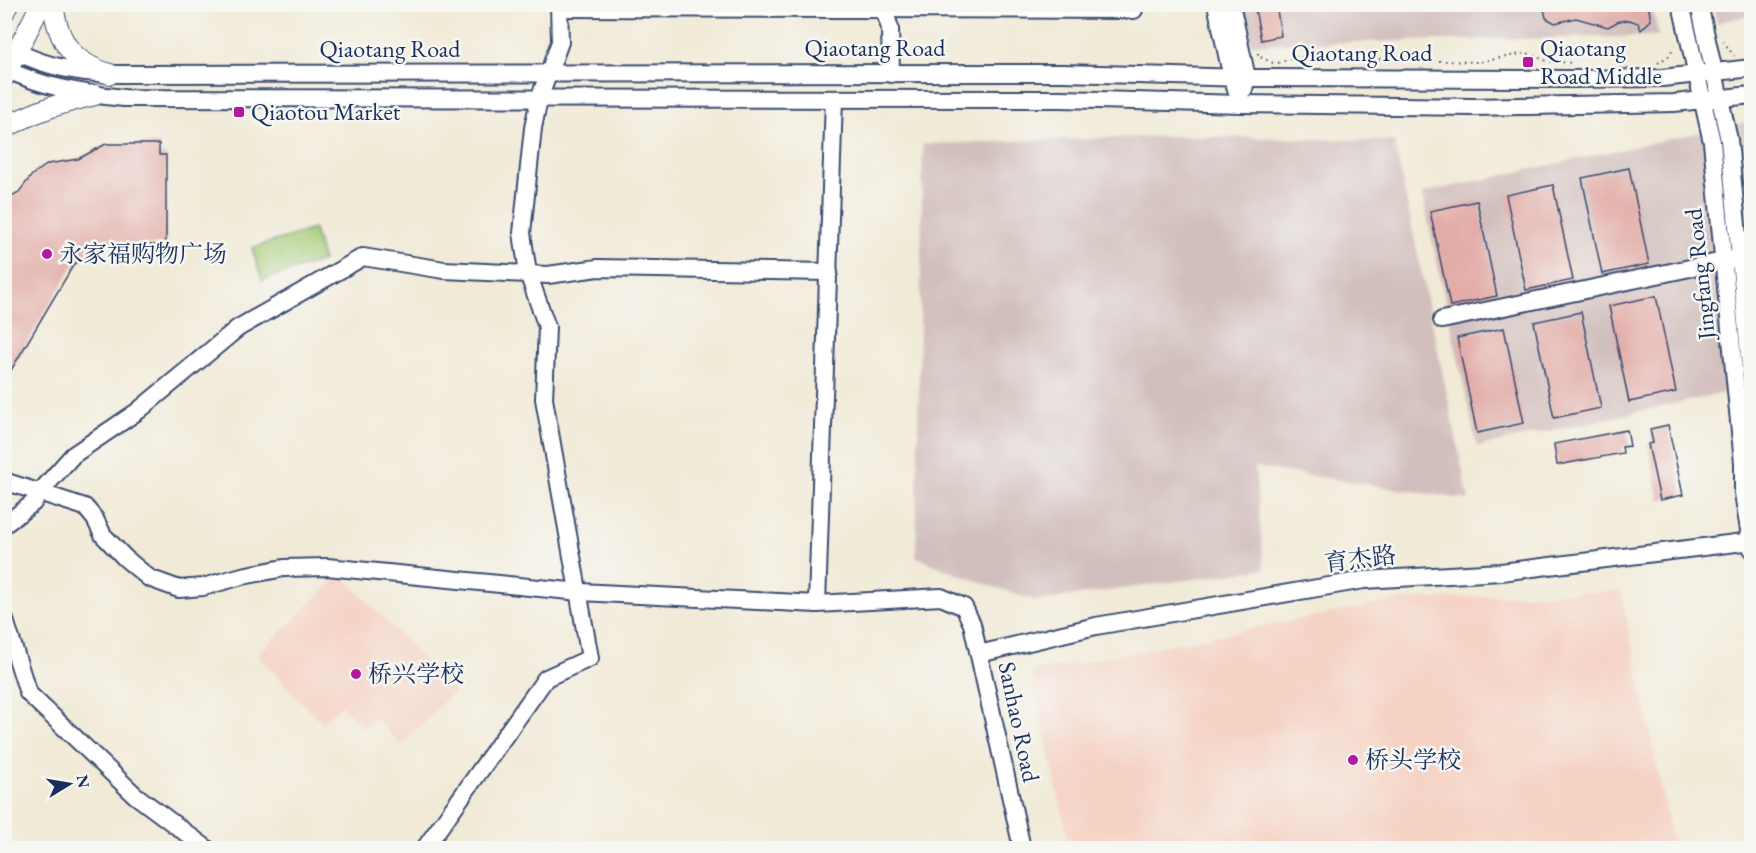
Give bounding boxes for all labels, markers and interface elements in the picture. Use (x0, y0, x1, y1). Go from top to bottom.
street label: Qiaotang Road (805, 32, 946, 63)
place label: Qiaotang Road Middle (1540, 32, 1662, 91)
street label: Qiaotang Road (320, 33, 461, 64)
street label: Qiaotang Road (1292, 37, 1433, 68)
marker: Qiaotang Road Middle (1521, 55, 1535, 69)
place label: Qiaotou Market (251, 96, 401, 127)
marker: Qiaotou Market (232, 105, 246, 119)
street label: Jingfang Road (1677, 206, 1722, 343)
place label: 永家福购物广场 (59, 238, 227, 269)
marker: 永家福购物广场 (40, 247, 54, 261)
street label: 育杰路 (1322, 539, 1398, 578)
place label: 桥兴学校 (368, 658, 464, 689)
street label: Sanhao Road (992, 659, 1048, 786)
marker: 桥兴学校 (349, 667, 363, 681)
place label: 桥头学校 (1365, 744, 1461, 775)
marker: 桥头学校 (1346, 753, 1360, 767)
north arrow (39, 754, 99, 814)
text: N (72, 773, 95, 790)

